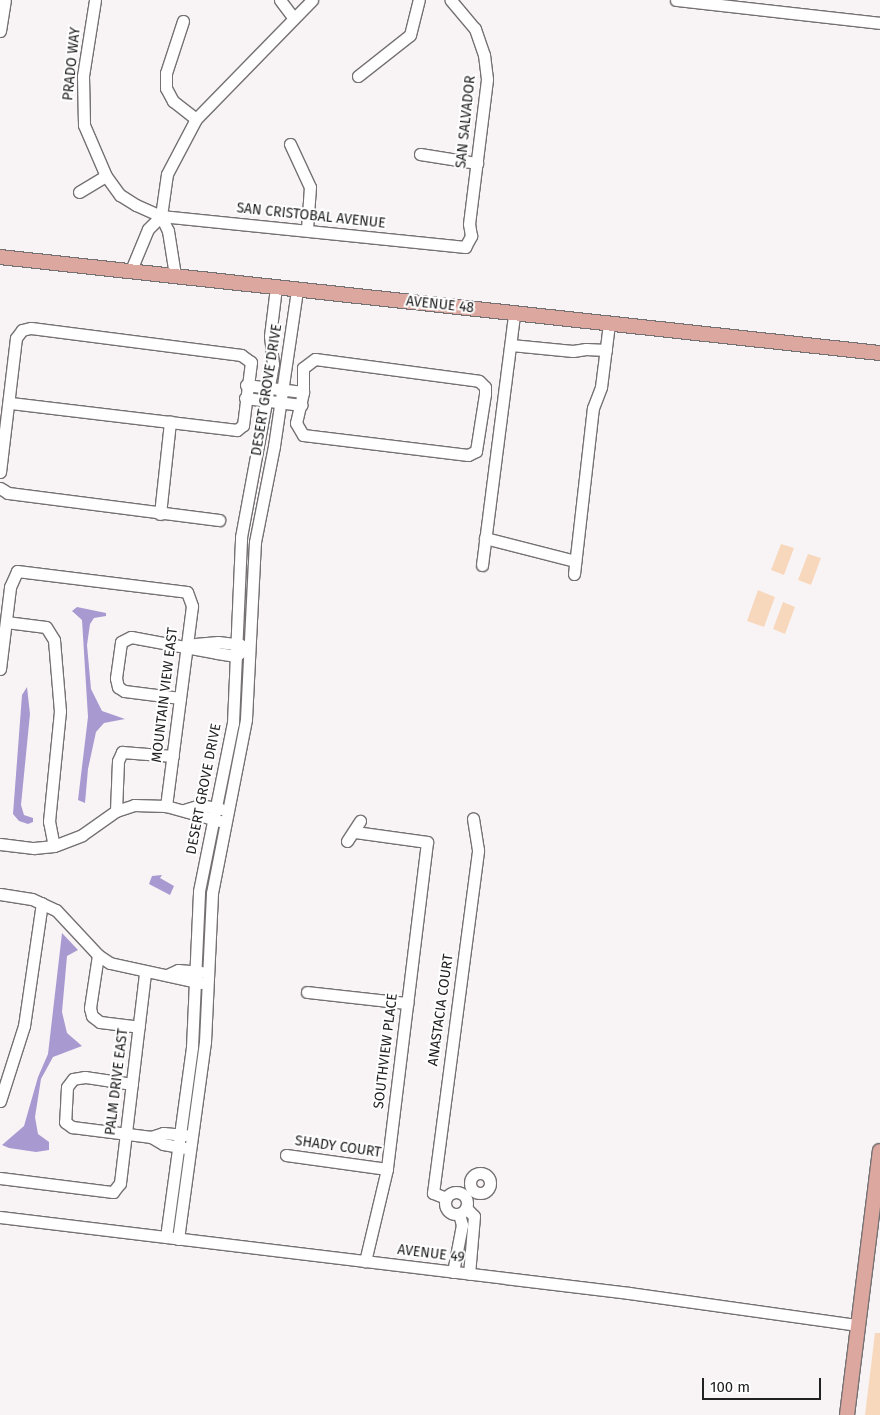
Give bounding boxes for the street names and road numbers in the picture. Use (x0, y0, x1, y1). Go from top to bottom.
street label: PRADO WAY (60, 27, 84, 101)
street label: SAN SALVADOR (453, 75, 479, 169)
street label: SAN CRISTOBAL AVENUE (236, 200, 386, 232)
street label: AVENUE 48 (405, 293, 475, 317)
street label: DESERT GROVE DRIVE (248, 323, 286, 457)
street label: MOUNTAIN VIEW EAST (148, 626, 182, 764)
street label: DESERT GROVE DRIVE (183, 722, 225, 856)
street label: ANASTACIA COURT (425, 953, 457, 1067)
street label: SOUTHVIEW PLACE (371, 992, 401, 1110)
street label: PALM DRIVE EAST (102, 1028, 132, 1136)
street label: SHADY COURT (294, 1133, 382, 1161)
street label: AVENUE 49 (396, 1242, 466, 1266)

